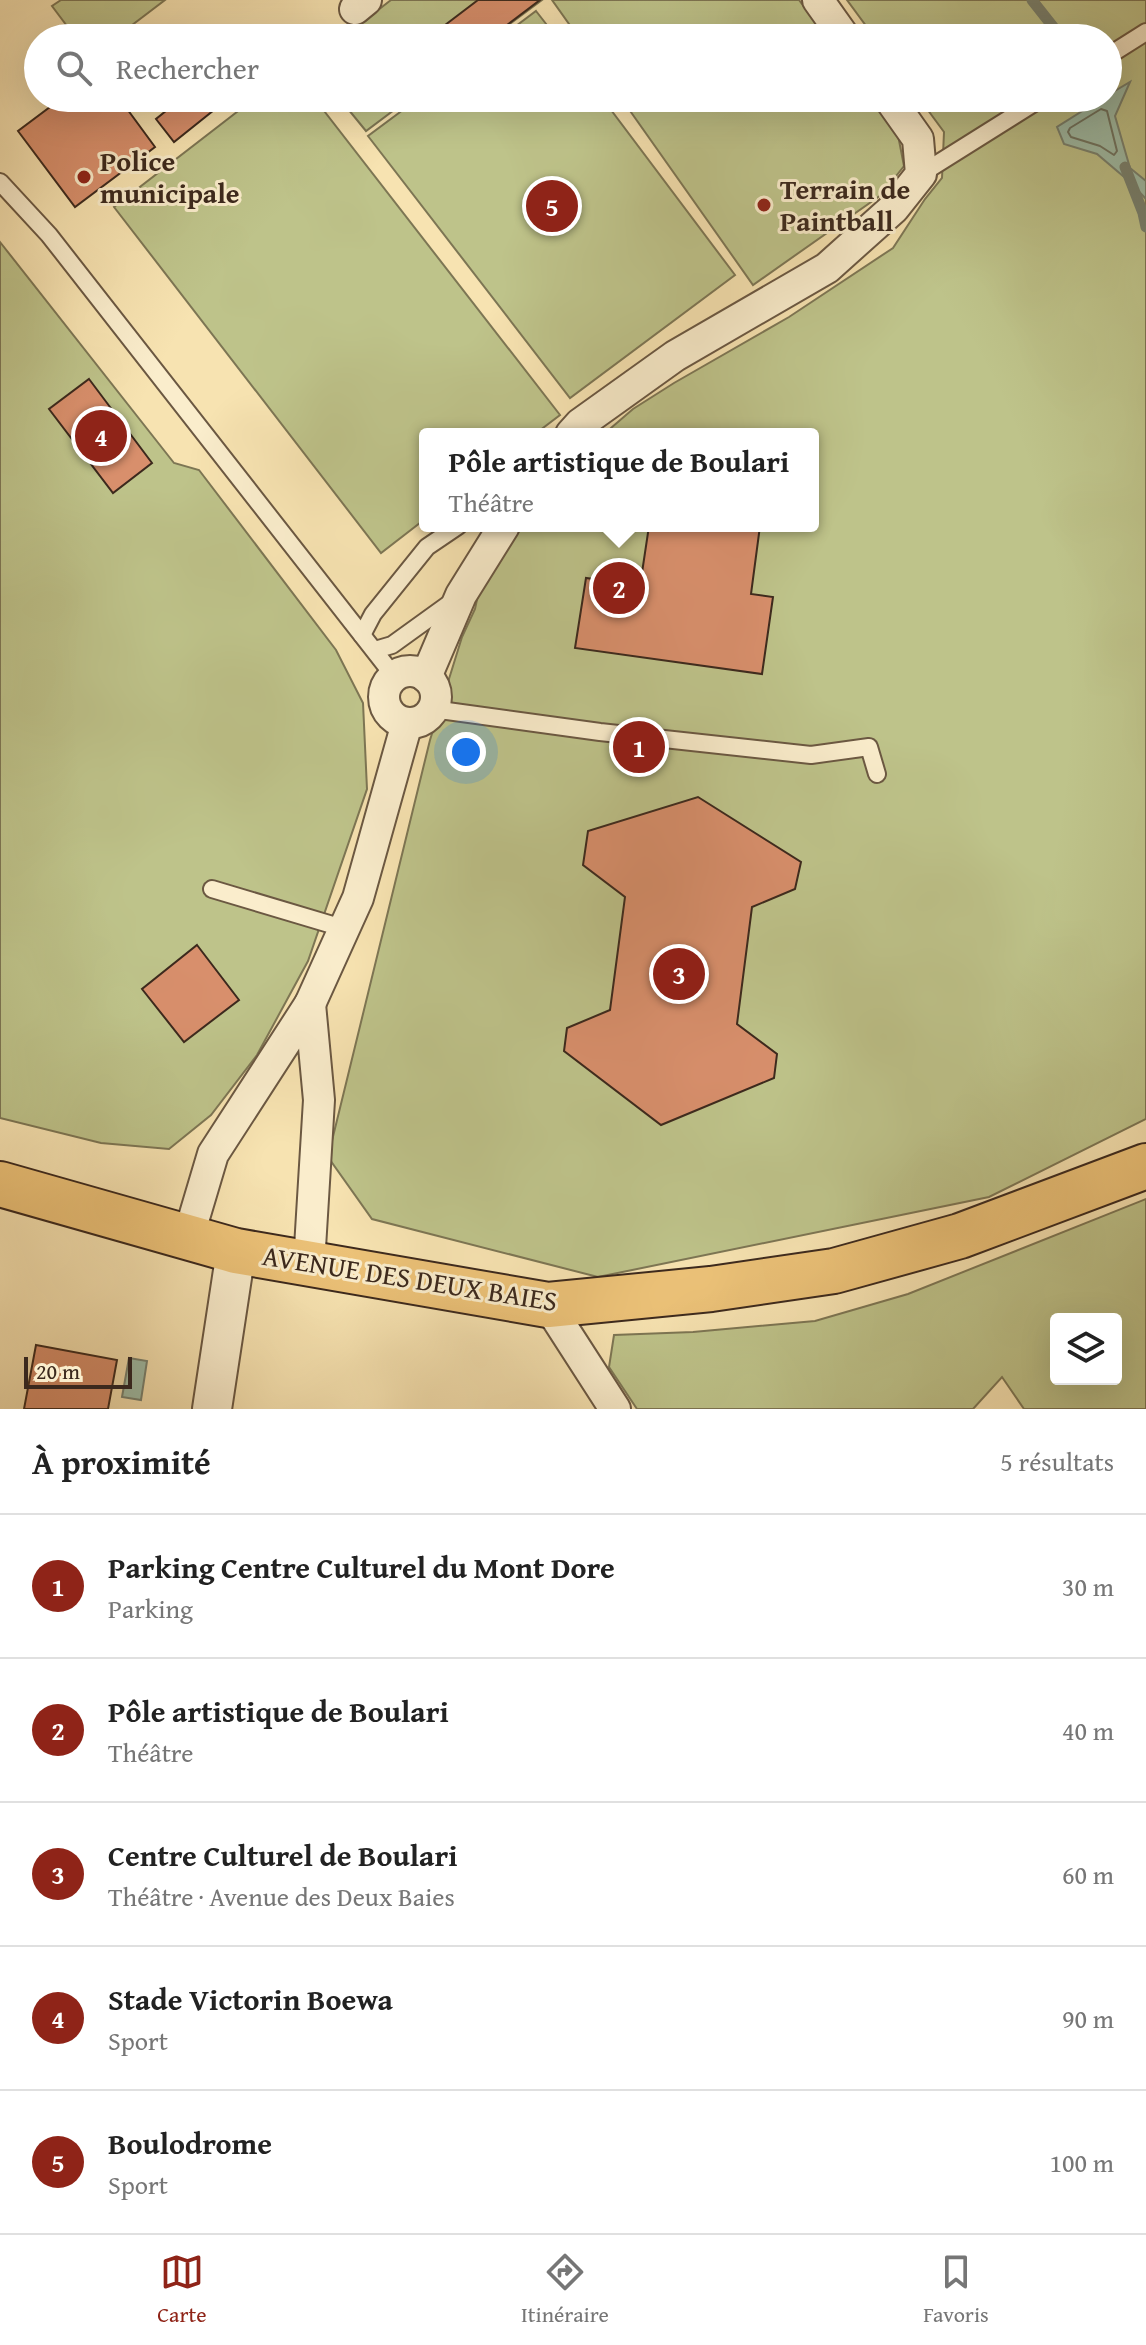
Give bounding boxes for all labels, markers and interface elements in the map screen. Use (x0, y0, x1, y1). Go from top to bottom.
search box (24, 24, 1122, 112)
icon: search (52, 46, 96, 90)
text: Rechercher (116, 46, 259, 90)
place label: Police municipale (100, 140, 240, 213)
marker: Police municipale (75, 168, 93, 186)
place label: Terrain de Paintball (780, 168, 910, 241)
pin: 5 (526, 176, 578, 236)
marker: Terrain de Paintball (755, 196, 773, 214)
pin: 4 (75, 406, 127, 466)
popup (419, 428, 819, 532)
text: Pôle artistique de Boulari (449, 439, 789, 483)
text: Théâtre (449, 483, 534, 522)
pin: 2 (593, 558, 645, 618)
pin: 1 (613, 717, 665, 777)
your location (446, 732, 486, 772)
pin: 3 (653, 944, 705, 1004)
street label: AVENUE DES DEUX BAIES (260, 1234, 560, 1321)
map controls (1050, 1313, 1122, 1385)
button: layers (1050, 1313, 1122, 1385)
scale bar (24, 1353, 132, 1389)
text: 20 m (36, 1355, 80, 1387)
text: À proximité (32, 1437, 211, 1486)
text: 5 résultats (1000, 1442, 1114, 1481)
text: Parking Centre Culturel du Mont Dore (108, 1545, 615, 1589)
text: 1 (51, 1567, 65, 1606)
text: 30 m (1062, 1567, 1114, 1606)
text: Parking (108, 1589, 193, 1628)
text: Pôle artistique de Boulari (108, 1689, 449, 1733)
text: 2 (51, 1711, 65, 1750)
text: 40 m (1062, 1711, 1114, 1750)
text: Théâtre (108, 1733, 193, 1772)
text: Centre Culturel de Boulari (108, 1833, 458, 1877)
text: 3 (51, 1855, 65, 1894)
text: 60 m (1062, 1855, 1114, 1894)
text: Théâtre · Avenue des Deux Baies (108, 1877, 455, 1916)
text: Stade Victorin Boewa (108, 1977, 393, 2021)
text: 4 (51, 1999, 65, 2038)
text: 90 m (1062, 1999, 1114, 2038)
text: Sport (108, 2021, 168, 2060)
text: Boulodrome (108, 2121, 272, 2165)
text: 5 (51, 2143, 65, 2182)
text: 100 m (1049, 2143, 1114, 2182)
text: Sport (108, 2165, 168, 2204)
tab: Carte (157, 2250, 207, 2330)
tab: Itinéraire (521, 2250, 609, 2330)
tab: Favoris (923, 2250, 989, 2330)

